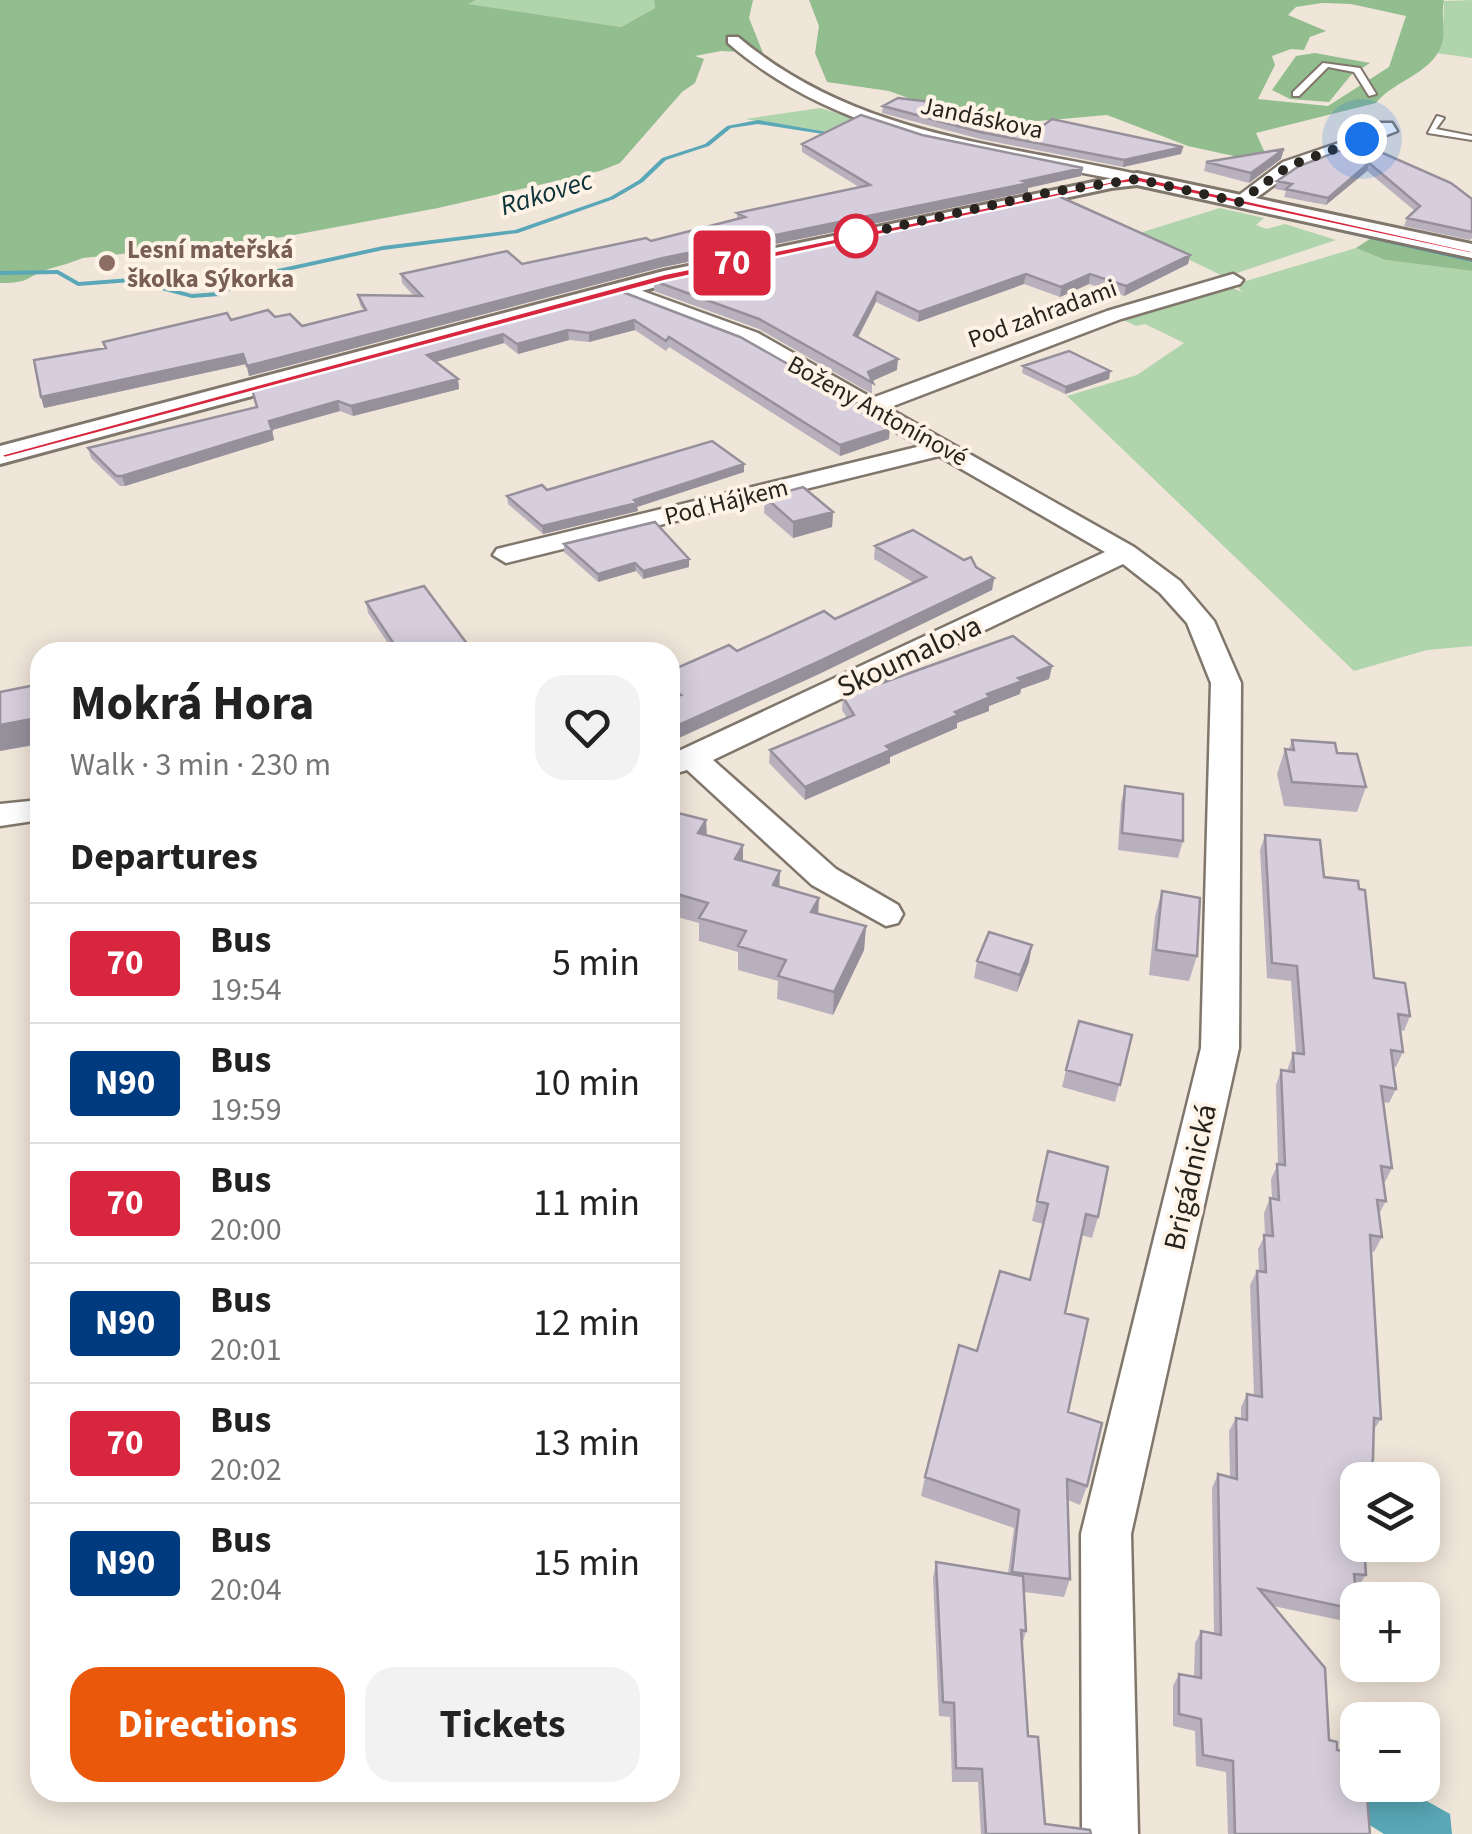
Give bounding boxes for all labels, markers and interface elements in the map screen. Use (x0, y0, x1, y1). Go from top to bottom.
street label: Jandáskova (917, 87, 1046, 149)
your location (1337, 114, 1387, 164)
water label: Rakovec (495, 160, 598, 226)
unlabelled marker (835, 215, 877, 257)
line badge: 70 (687, 230, 777, 296)
place label: Lesní mateřská školka Sýkorka (127, 232, 294, 297)
text: 70 (714, 238, 750, 288)
marker: Lesní mateřská školka Sýkorka (96, 252, 118, 274)
street label: Pod zahradami (963, 270, 1122, 358)
street label: Boženy Antonínové (781, 346, 974, 475)
street label: Pod Hájkem (661, 469, 792, 535)
street label: Skoumalova (830, 604, 989, 709)
text: Mokrá Hora (70, 670, 314, 738)
button: heart (535, 675, 640, 780)
text: Walk · 3 min · 230 m (70, 742, 331, 788)
text: Departures (70, 830, 258, 884)
text: Bus (210, 913, 271, 967)
text: 5 min (552, 936, 640, 990)
text: 70 (107, 938, 143, 988)
text: 19:54 (210, 967, 282, 1013)
text: Bus (210, 1033, 271, 1087)
text: 10 min (533, 1056, 640, 1110)
text: N90 (95, 1058, 155, 1108)
text: 19:59 (210, 1087, 282, 1133)
street label: Brigádnická (1153, 1100, 1228, 1255)
text: Bus (210, 1153, 271, 1207)
text: 11 min (533, 1176, 640, 1230)
text: 70 (107, 1178, 143, 1228)
text: 20:00 (210, 1207, 282, 1253)
text: Bus (210, 1273, 271, 1327)
text: 12 min (533, 1296, 640, 1350)
text: N90 (95, 1298, 155, 1348)
text: 20:01 (210, 1327, 282, 1373)
text: Bus (210, 1393, 271, 1447)
text: 13 min (533, 1416, 640, 1470)
text: 70 (107, 1418, 143, 1468)
text: 20:02 (210, 1447, 282, 1493)
map controls (1340, 1462, 1440, 1802)
button: layers (1340, 1462, 1440, 1562)
text: Bus (210, 1513, 271, 1567)
text: 15 min (533, 1536, 640, 1590)
text: N90 (95, 1538, 155, 1588)
text: 20:04 (210, 1567, 282, 1613)
button: + (1340, 1582, 1440, 1682)
button: Directions (70, 1667, 345, 1782)
button: Tickets (365, 1667, 640, 1782)
button: − (1340, 1702, 1440, 1802)

